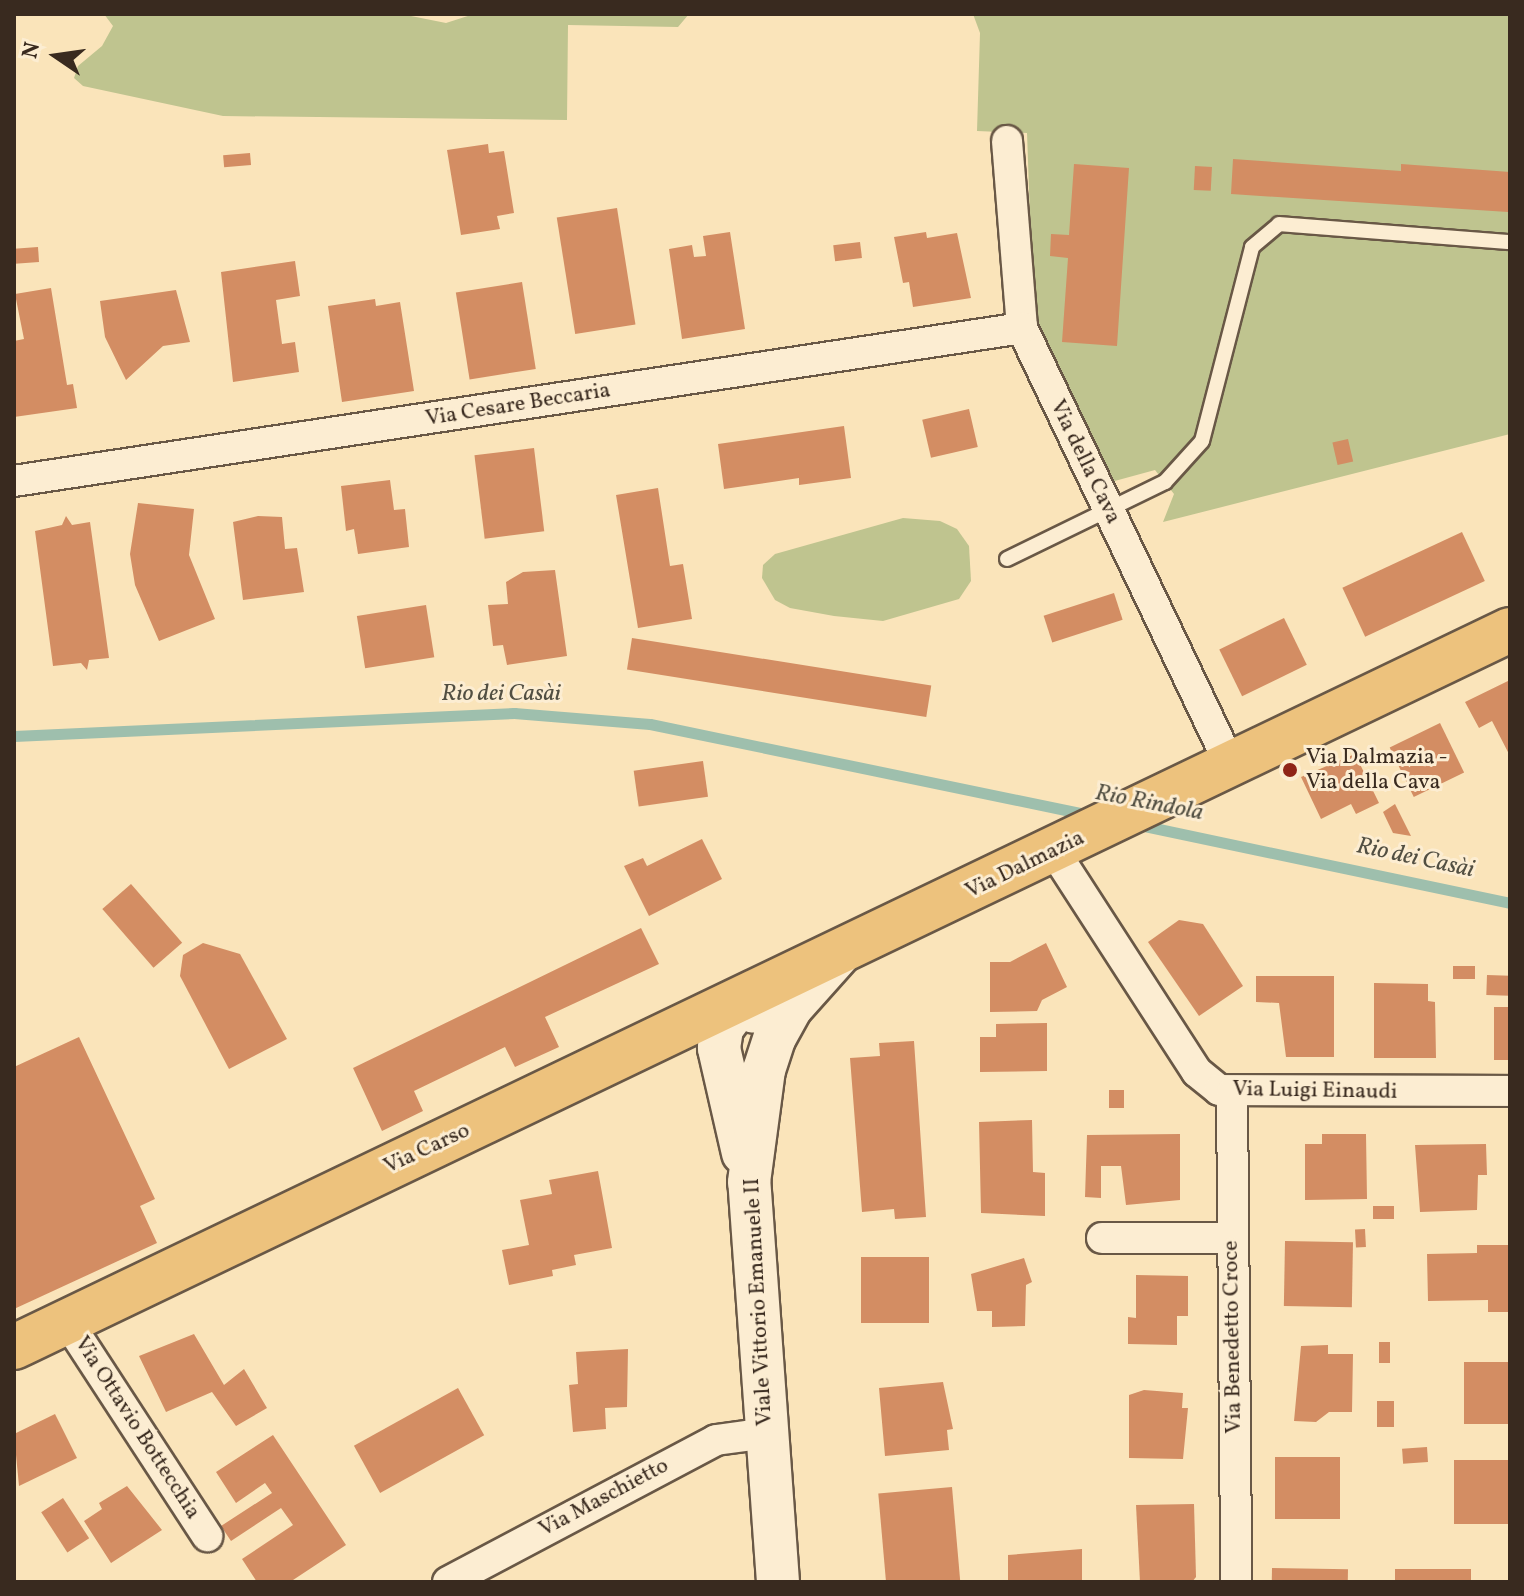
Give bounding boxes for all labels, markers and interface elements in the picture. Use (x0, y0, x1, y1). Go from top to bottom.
north arrow (16, 16, 96, 96)
text: N (15, 39, 49, 62)
street label: Via Cesare Beccaria (424, 377, 612, 433)
street label: Via della Cava (1044, 396, 1126, 528)
water label: Rio dei Casài (441, 681, 561, 709)
place label: Via Dalmazia - Via della Cava (1306, 744, 1448, 796)
marker: Via Dalmazia - Via della Cava (1281, 761, 1299, 779)
water label: Rio Rindola (1092, 779, 1206, 829)
street label: Via Dalmazia (961, 825, 1089, 905)
water label: Rio dei Casài (1354, 833, 1476, 885)
street label: Via Luigi Einaudi (1232, 1076, 1398, 1106)
street label: Via Carso (380, 1118, 474, 1180)
street label: Viale Vittorio Emanuele II (739, 1177, 779, 1427)
street label: Via Benedetto Croce (1218, 1240, 1248, 1434)
street label: Via Ottavio Bottecchia (68, 1332, 206, 1524)
street label: Via Maschietto (535, 1453, 673, 1543)

